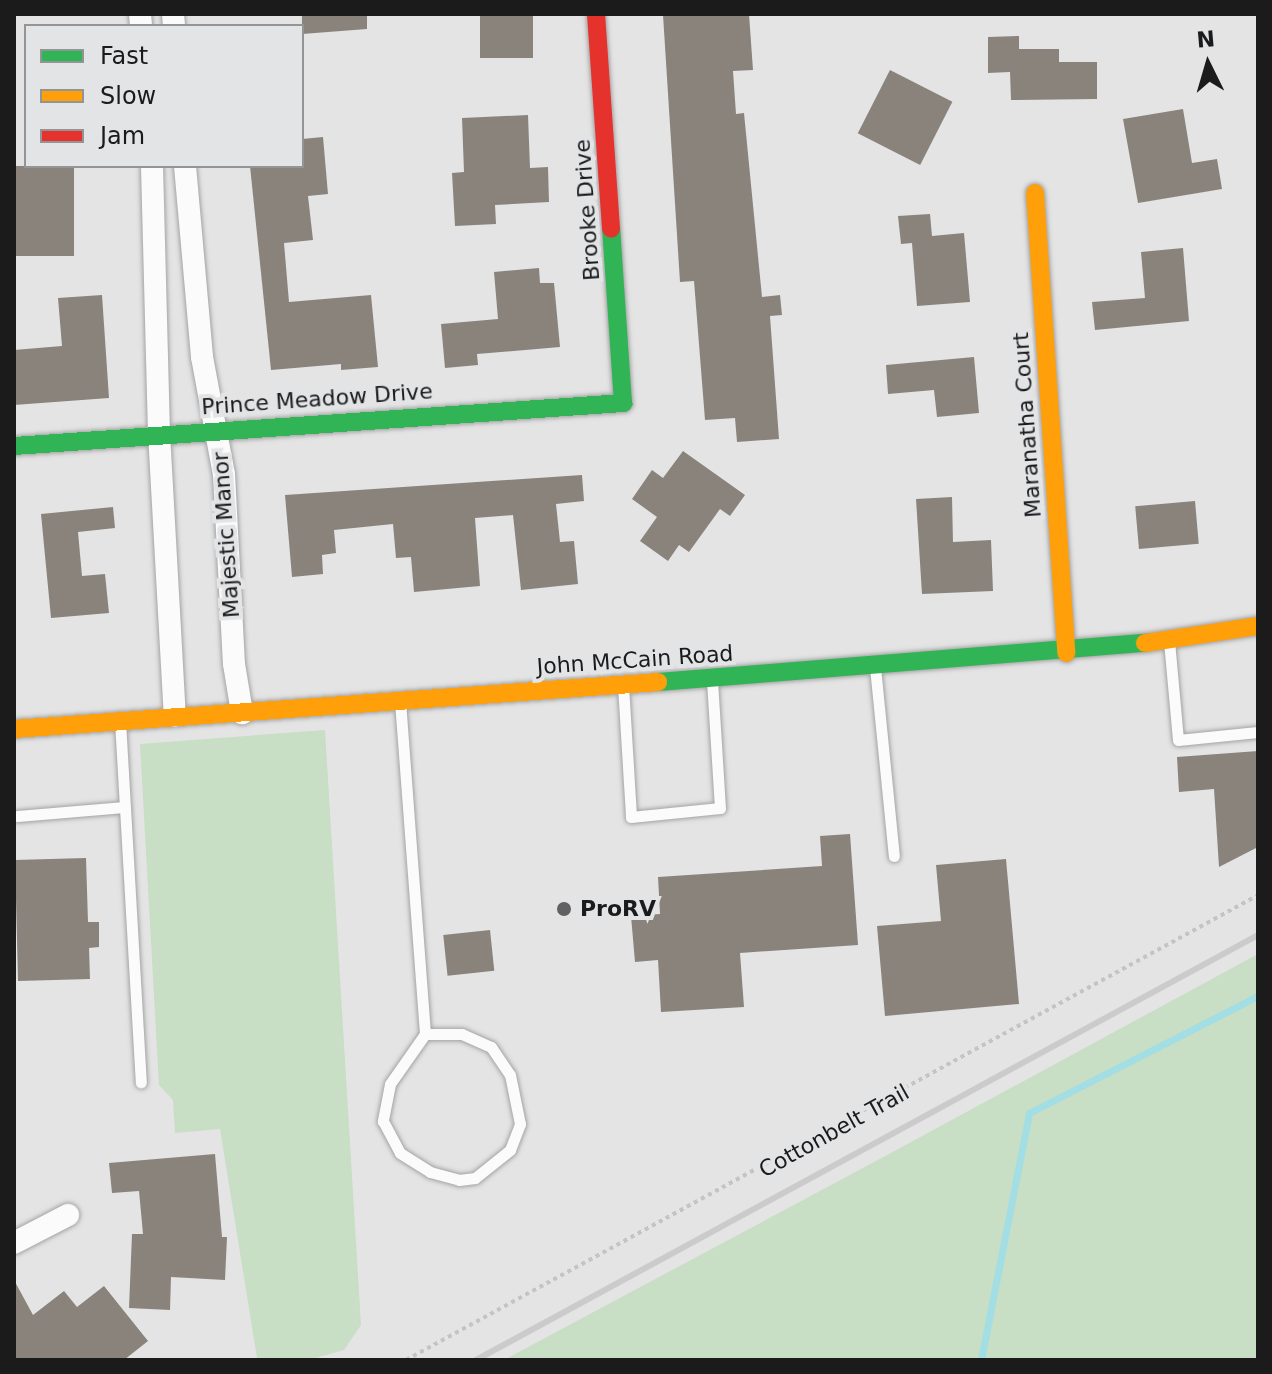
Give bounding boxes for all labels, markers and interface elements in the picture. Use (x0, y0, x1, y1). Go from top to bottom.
legend (24, 24, 304, 168)
north arrow (1168, 24, 1248, 104)
text: N (1196, 26, 1216, 53)
text: Fast (100, 42, 148, 70)
text: Slow (100, 82, 156, 110)
text: Jam (100, 122, 145, 150)
street label: Brooke Drive (569, 138, 605, 282)
street label: Maranatha Court (1007, 331, 1047, 519)
street label: Prince Meadow Drive (201, 378, 433, 420)
street label: Majestic Manor (207, 451, 245, 619)
street label: John McCain Road (536, 640, 734, 680)
place label: ProRV (580, 896, 656, 922)
marker: ProRV (555, 900, 573, 918)
street label: Cottonbelt Trail (754, 1079, 914, 1183)

